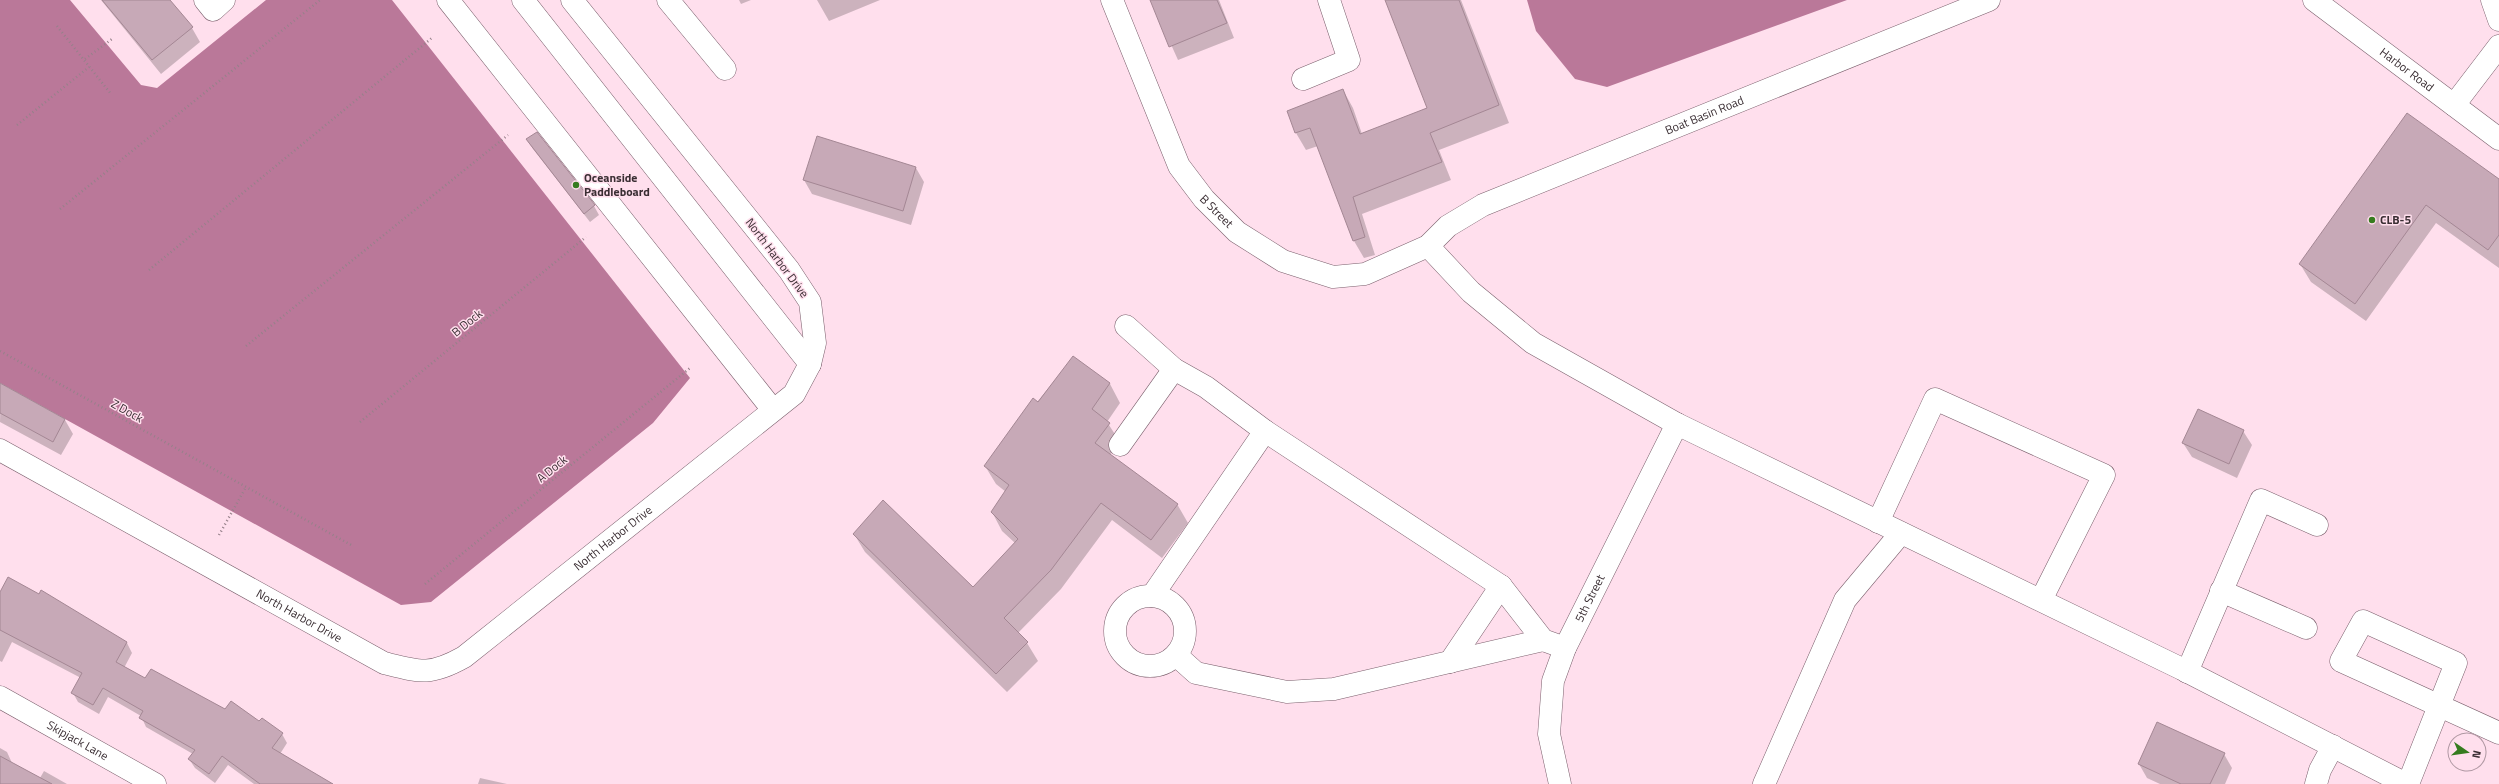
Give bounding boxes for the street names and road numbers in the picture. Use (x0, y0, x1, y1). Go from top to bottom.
street label: Harbor Road (2376, 43, 2438, 96)
street label: Boat Basin Road (1662, 90, 1746, 139)
street label: B Street (1196, 190, 1239, 233)
street label: North Harbor Drive (741, 214, 814, 302)
street label: B Dock (447, 304, 486, 341)
street label: Z Dock (108, 394, 147, 427)
street label: A Dock (532, 450, 571, 487)
street label: North Harbor Drive (569, 501, 656, 575)
street label: 5th Street (1569, 570, 1610, 625)
street label: North Harbor Drive (253, 584, 346, 647)
street label: Skipjack Lane (44, 715, 112, 765)

